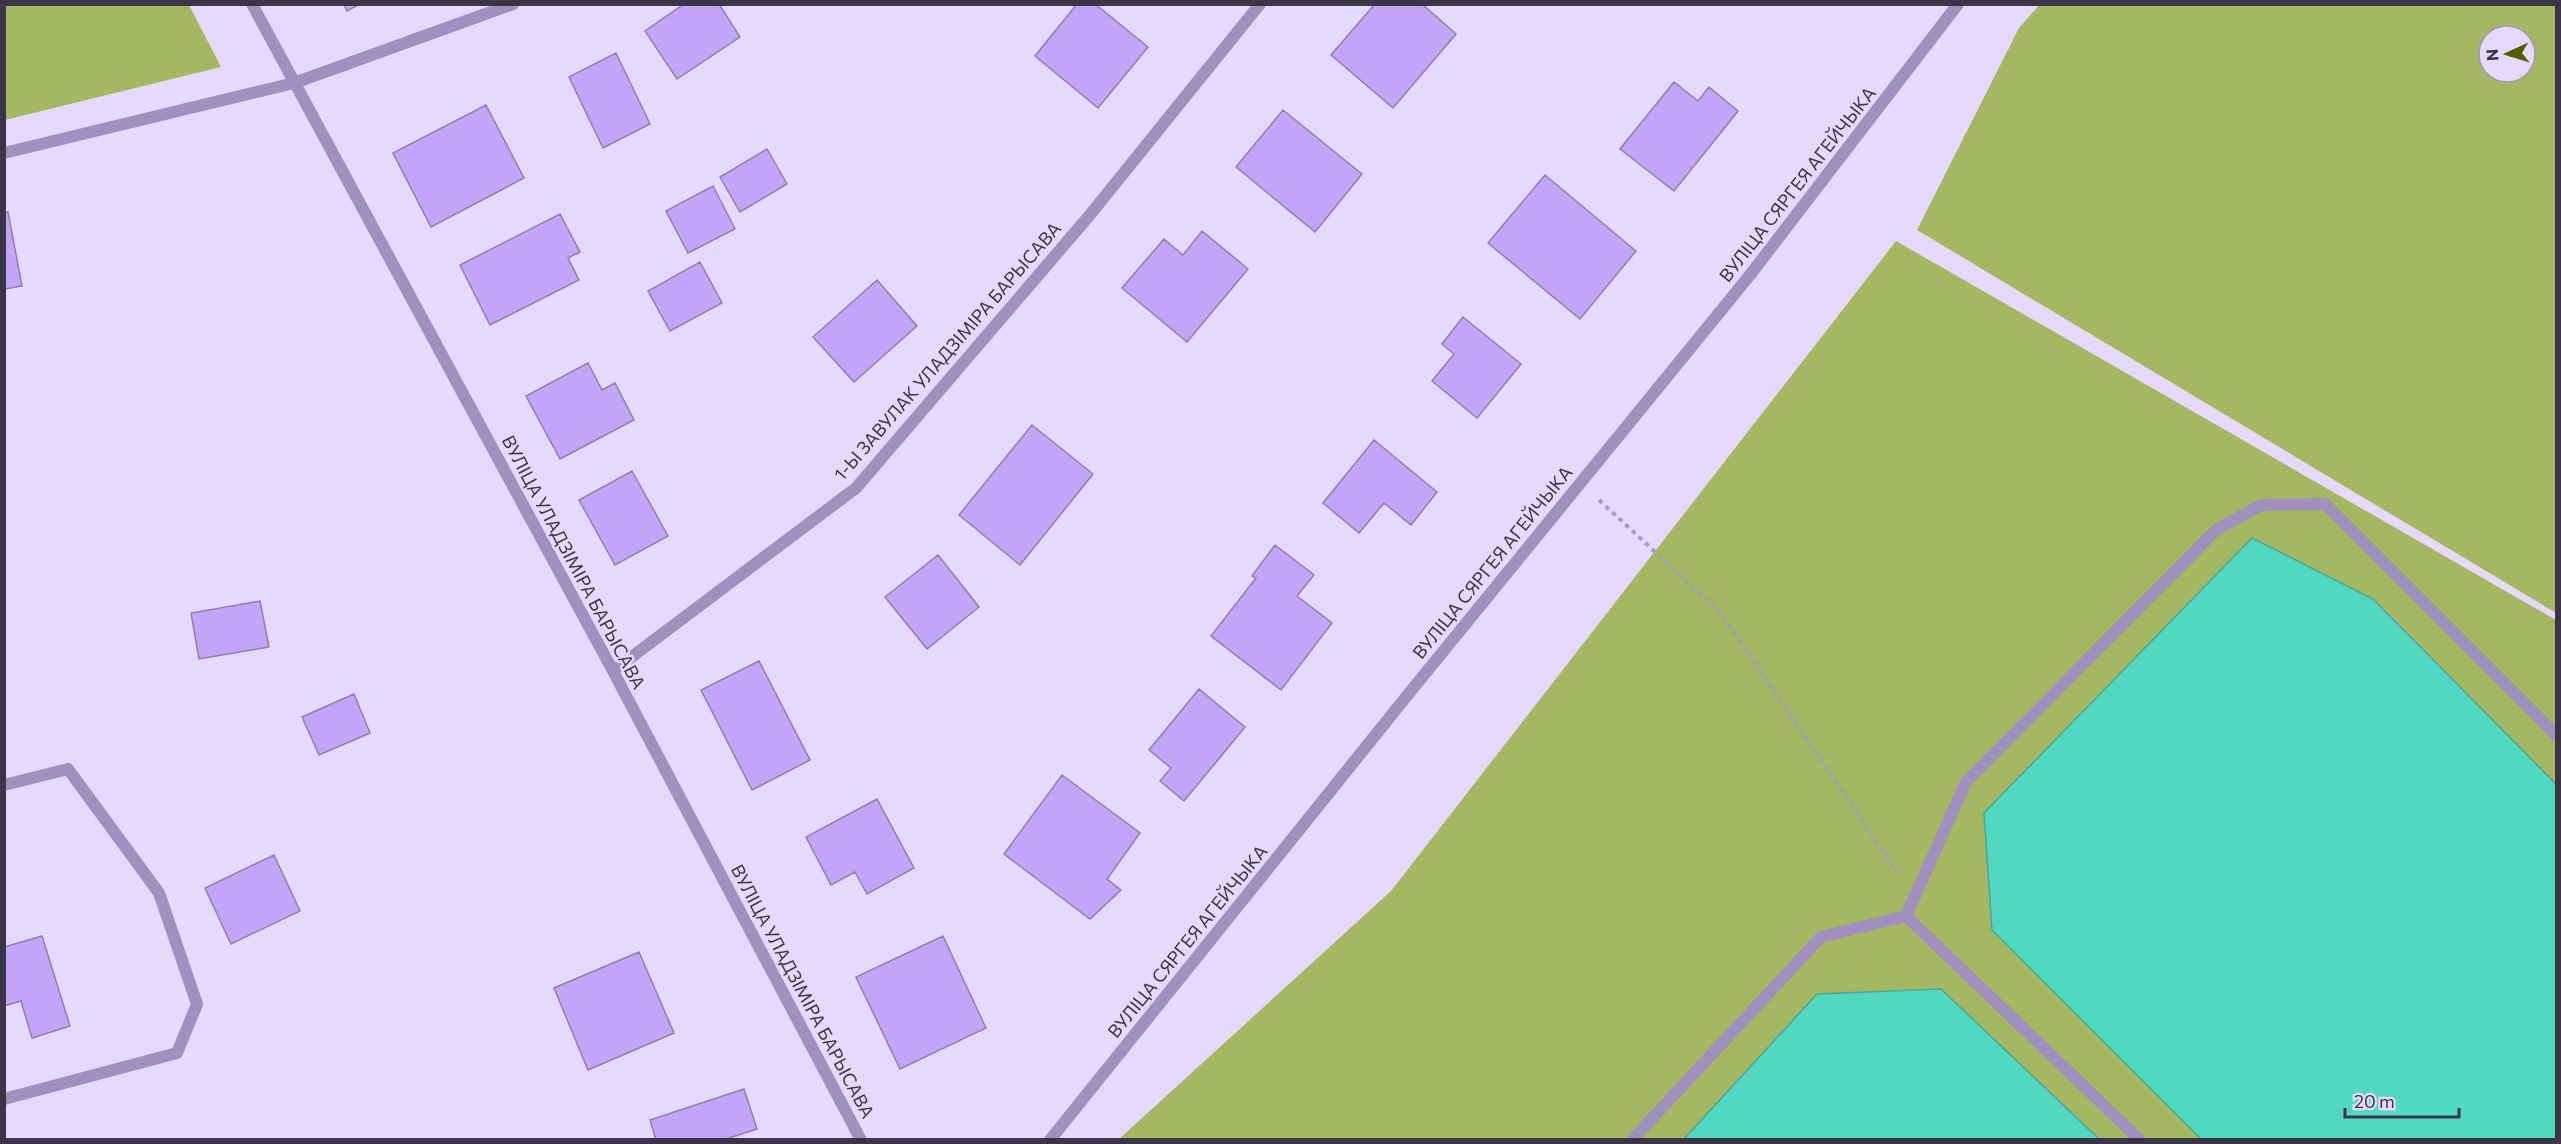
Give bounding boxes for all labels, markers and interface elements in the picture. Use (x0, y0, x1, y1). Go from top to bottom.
north arrow (2477, 24, 2537, 84)
text: N (2482, 48, 2501, 62)
street label: ВУЛІЦА СЯРГЕЯ АГЕЙЧЫКА (1714, 82, 1880, 286)
street label: 1-Ы ЗАВУЛАК УЛАДЗІМІРА БАРЫСАВА (829, 217, 1065, 485)
street label: ВУЛІЦА УЛАДЗІМІРА БАРЫСАВА (498, 431, 650, 693)
street label: ВУЛІЦА СЯРГЕЯ АГЕЙЧЫКА (1407, 461, 1577, 663)
street label: ВУЛІЦА СЯРГЕЯ АГЕЙЧЫКА (1102, 840, 1272, 1042)
street label: ВУЛІЦА УЛАДЗІМІРА БАРЫСАВА (727, 860, 879, 1122)
scale bar (2345, 1081, 2459, 1119)
text: 20 m (2354, 1090, 2395, 1112)

